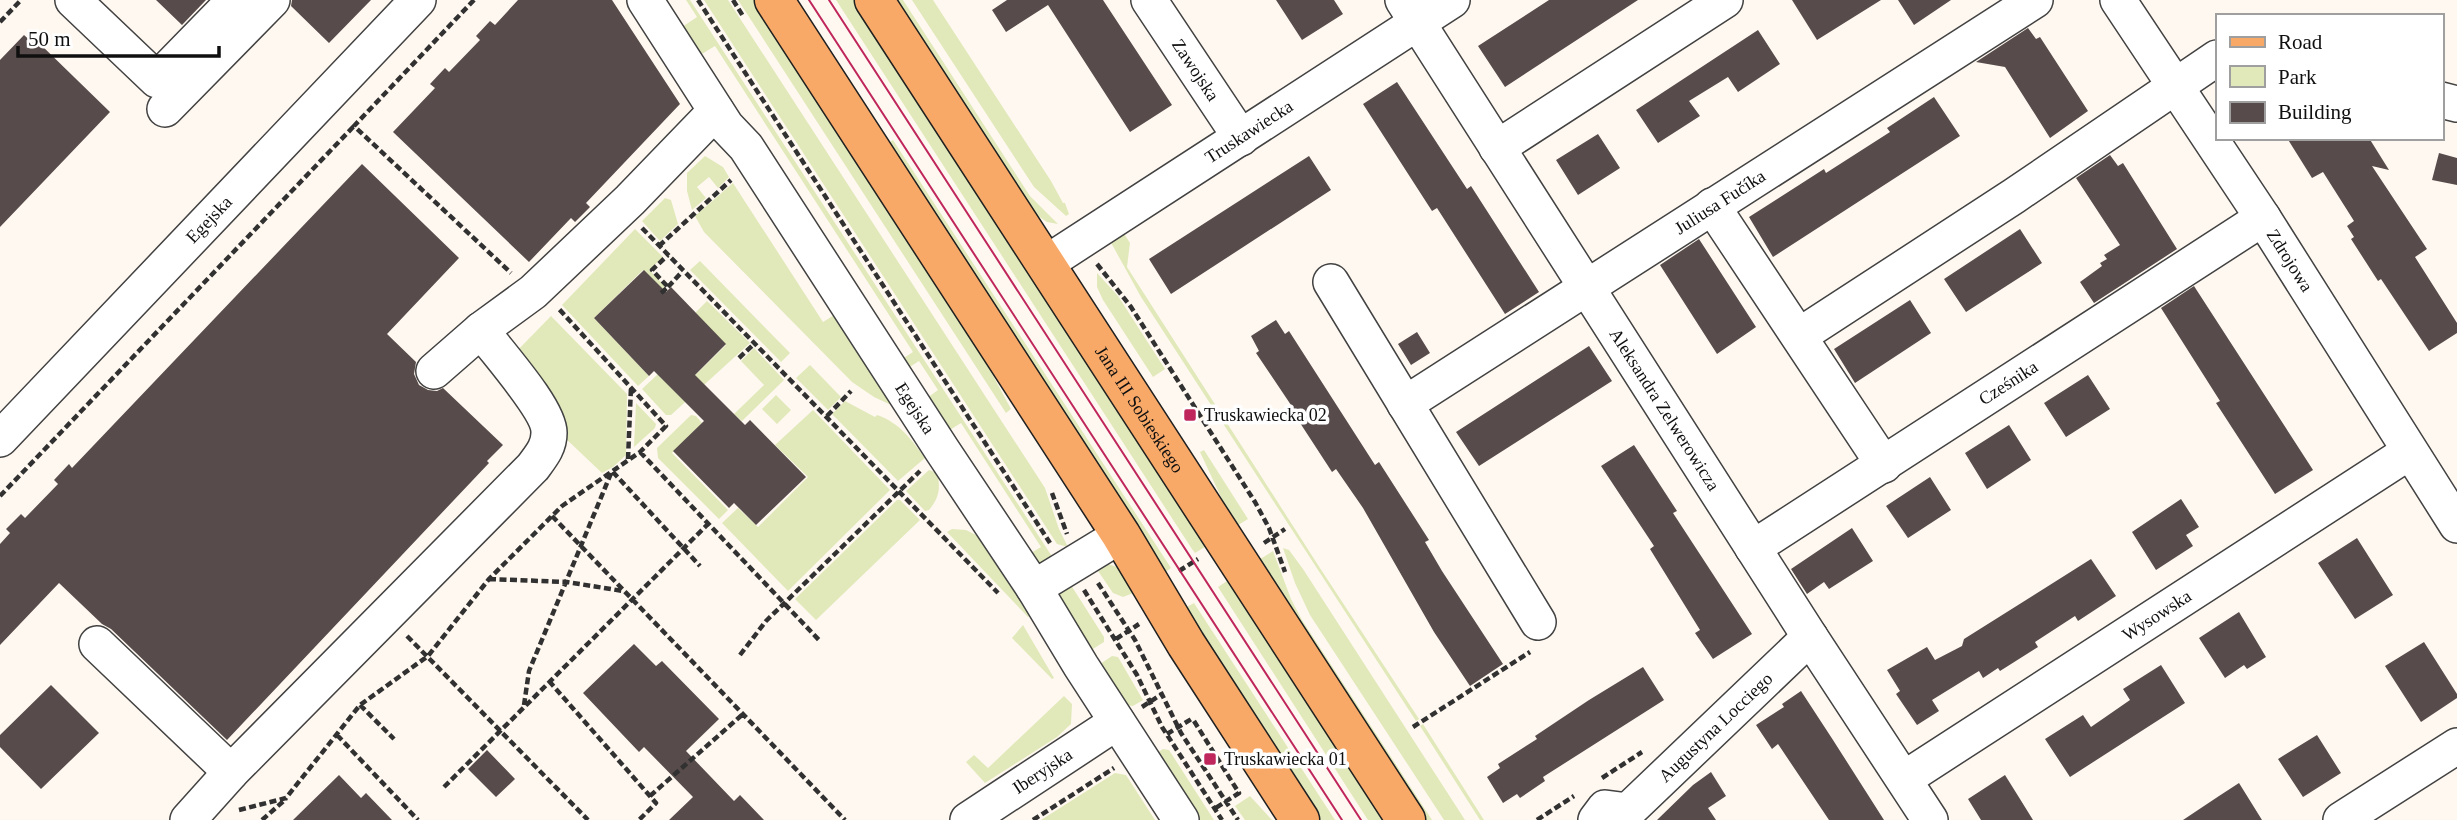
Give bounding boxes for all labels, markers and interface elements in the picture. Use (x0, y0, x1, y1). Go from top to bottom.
scale bar (18, 14, 219, 58)
legend (2216, 14, 2443, 140)
text: 50 m (28, 27, 71, 51)
text: Road (2278, 30, 2323, 54)
street label: Zawojska (1168, 35, 1223, 105)
text: Park (2278, 65, 2317, 89)
street label: Truskawiecka (1201, 96, 1296, 167)
text: Building (2278, 100, 2352, 124)
street label: Juliusa Fučíka (1671, 166, 1769, 238)
street label: Egejska (182, 192, 236, 247)
street label: Zdrojowa (2263, 225, 2317, 295)
street label: Aleksandra Zelwerowicza (1605, 325, 1724, 494)
street label: Jana III Sobieskiego (1091, 342, 1188, 477)
street label: Cześnika (1975, 357, 2041, 409)
street label: Egejska (891, 379, 939, 438)
place label: Truskawiecka 02 (1204, 405, 1327, 425)
marker: Truskawiecka 02 (1182, 407, 1198, 423)
street label: Wysowska (2119, 586, 2195, 645)
street label: Augustyna Locciego (1655, 668, 1777, 786)
street label: Iberyjska (1009, 744, 1076, 798)
place label: Truskawiecka 01 (1224, 749, 1347, 769)
marker: Truskawiecka 01 (1202, 751, 1218, 767)

